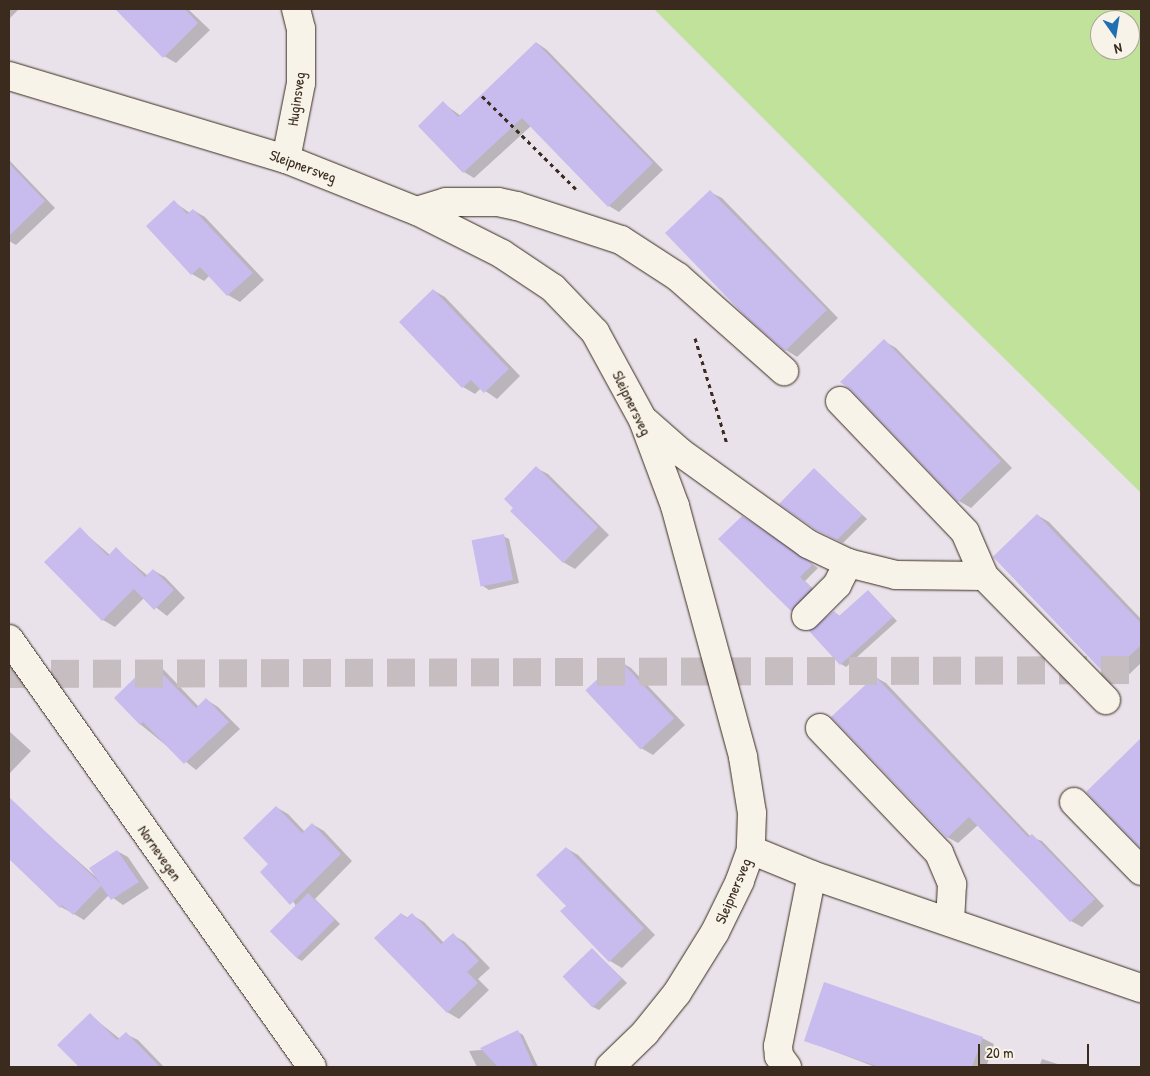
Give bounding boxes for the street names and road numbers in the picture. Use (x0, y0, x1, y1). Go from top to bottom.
street label: Huginsveg (283, 71, 309, 127)
street label: Sleipnersveg (267, 146, 339, 186)
street label: Sleipnersveg (609, 368, 655, 438)
street label: Nornevegen (134, 822, 186, 884)
street label: Sleipnersveg (711, 855, 755, 927)

